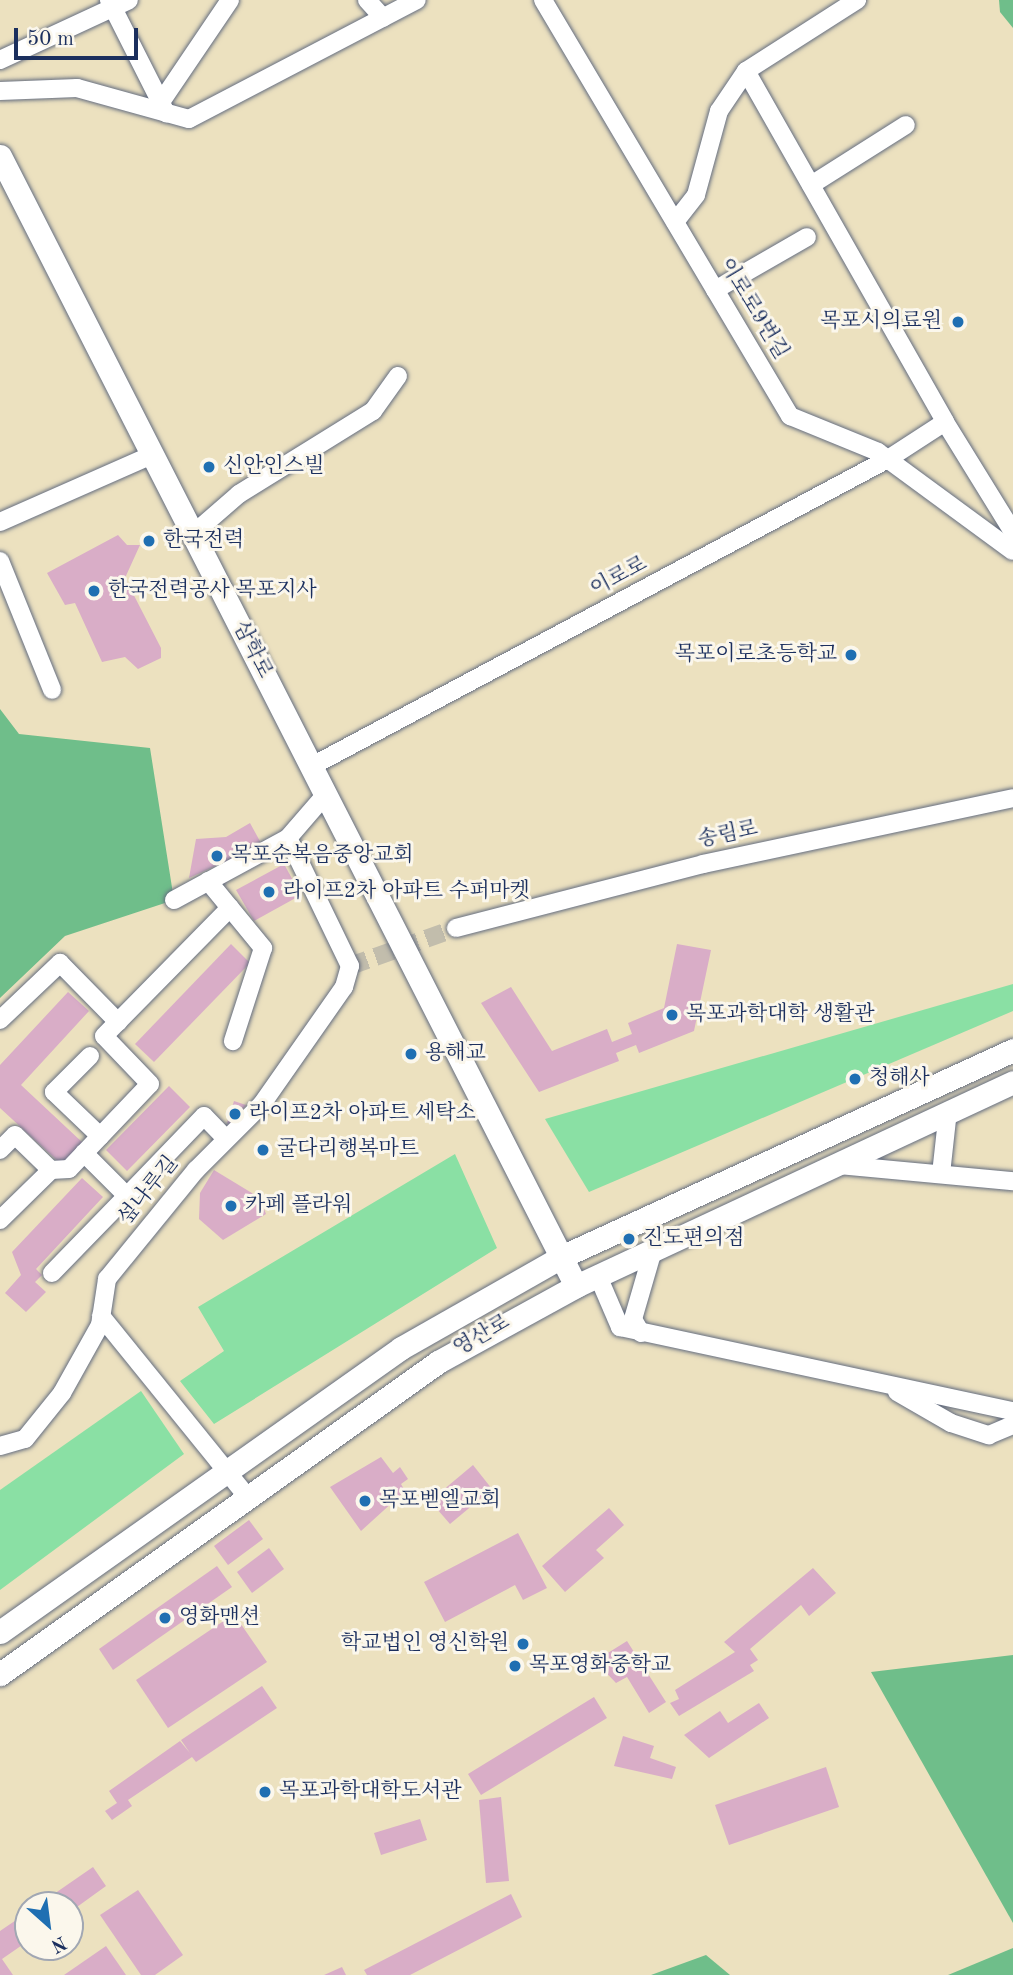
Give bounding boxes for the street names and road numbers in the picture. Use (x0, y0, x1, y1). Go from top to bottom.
street label: 이로로9번길 (713, 254, 793, 364)
street label: 이로로 (586, 552, 652, 602)
street label: 삼학로 (227, 617, 277, 683)
street label: 송림로 (696, 816, 760, 854)
street label: 섶나루길 (114, 1152, 184, 1230)
street label: 영산로 (449, 1310, 515, 1362)

